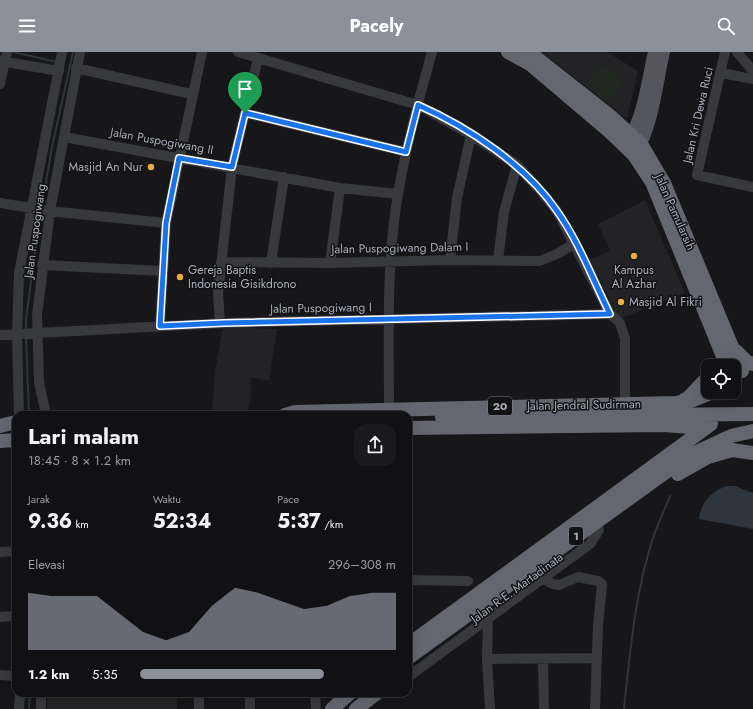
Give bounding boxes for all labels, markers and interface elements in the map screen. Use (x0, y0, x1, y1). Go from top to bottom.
text: Pacely (350, 13, 403, 39)
icon: menu (16, 15, 38, 37)
icon: search (715, 15, 737, 37)
street label: Jalan Kri Dewa Ruci (678, 65, 718, 167)
pin (228, 72, 262, 113)
icon: arrive (234, 78, 256, 100)
street label: Jalan Puspogiwang II (107, 123, 215, 159)
place label: Masjid An Nur (69, 158, 144, 176)
marker: Masjid An Nur (146, 162, 156, 172)
street label: Jalan Pamularsih (649, 169, 700, 253)
street label: Jalan Puspogiwang (19, 183, 51, 281)
street label: Jalan Puspogiwang Dalam I (329, 238, 469, 258)
marker: Kampus Al Azhar (629, 251, 639, 261)
place label: Gereja Baptis Indonesia Gisikdrono (188, 261, 297, 293)
place label: Kampus Al Azhar (612, 261, 657, 293)
marker: Gereja Baptis Indonesia Gisikdrono (175, 272, 185, 282)
place label: Masjid Al Fikri (629, 293, 702, 311)
marker: Masjid Al Fikri (616, 297, 626, 307)
street label: Jalan Puspogiwang I (268, 298, 372, 318)
map controls (701, 359, 741, 399)
button: locate (701, 359, 741, 399)
street label: Jalan Jendral Sudirman (525, 395, 641, 415)
road number: 20 (488, 397, 512, 415)
text: Lari malam (28, 420, 139, 452)
button: share (354, 424, 396, 466)
text: 18:45 · 8 × 1.2 km (28, 451, 131, 470)
text: Jarak (28, 491, 50, 507)
text: Waktu (153, 491, 181, 507)
text: Pace (277, 491, 299, 507)
text: 9.36 (28, 507, 72, 536)
text: 52:34 (153, 507, 212, 536)
text: 5:37 (277, 507, 321, 536)
text: km (72, 516, 89, 532)
text: /km (321, 516, 343, 532)
road number: 1 (569, 527, 583, 545)
street label: Jalan R.E. Martadinata (466, 548, 567, 629)
text: Elevasi (28, 555, 65, 574)
text: 296–308 m (328, 555, 396, 574)
text: 1.2 km (28, 665, 69, 684)
text: 5:35 (92, 665, 118, 684)

